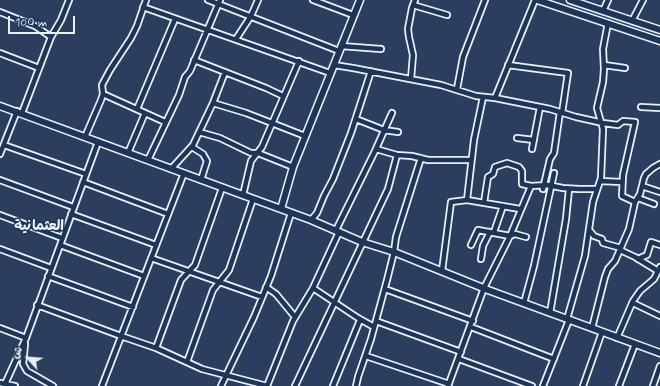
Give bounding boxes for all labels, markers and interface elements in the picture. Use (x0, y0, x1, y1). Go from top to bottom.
scale bar (10, 8, 77, 34)
text: 100 m (15, 15, 47, 31)
district label: العثمانية (14, 219, 64, 235)
north arrow (8, 338, 48, 378)
text: ش (8, 344, 26, 361)

